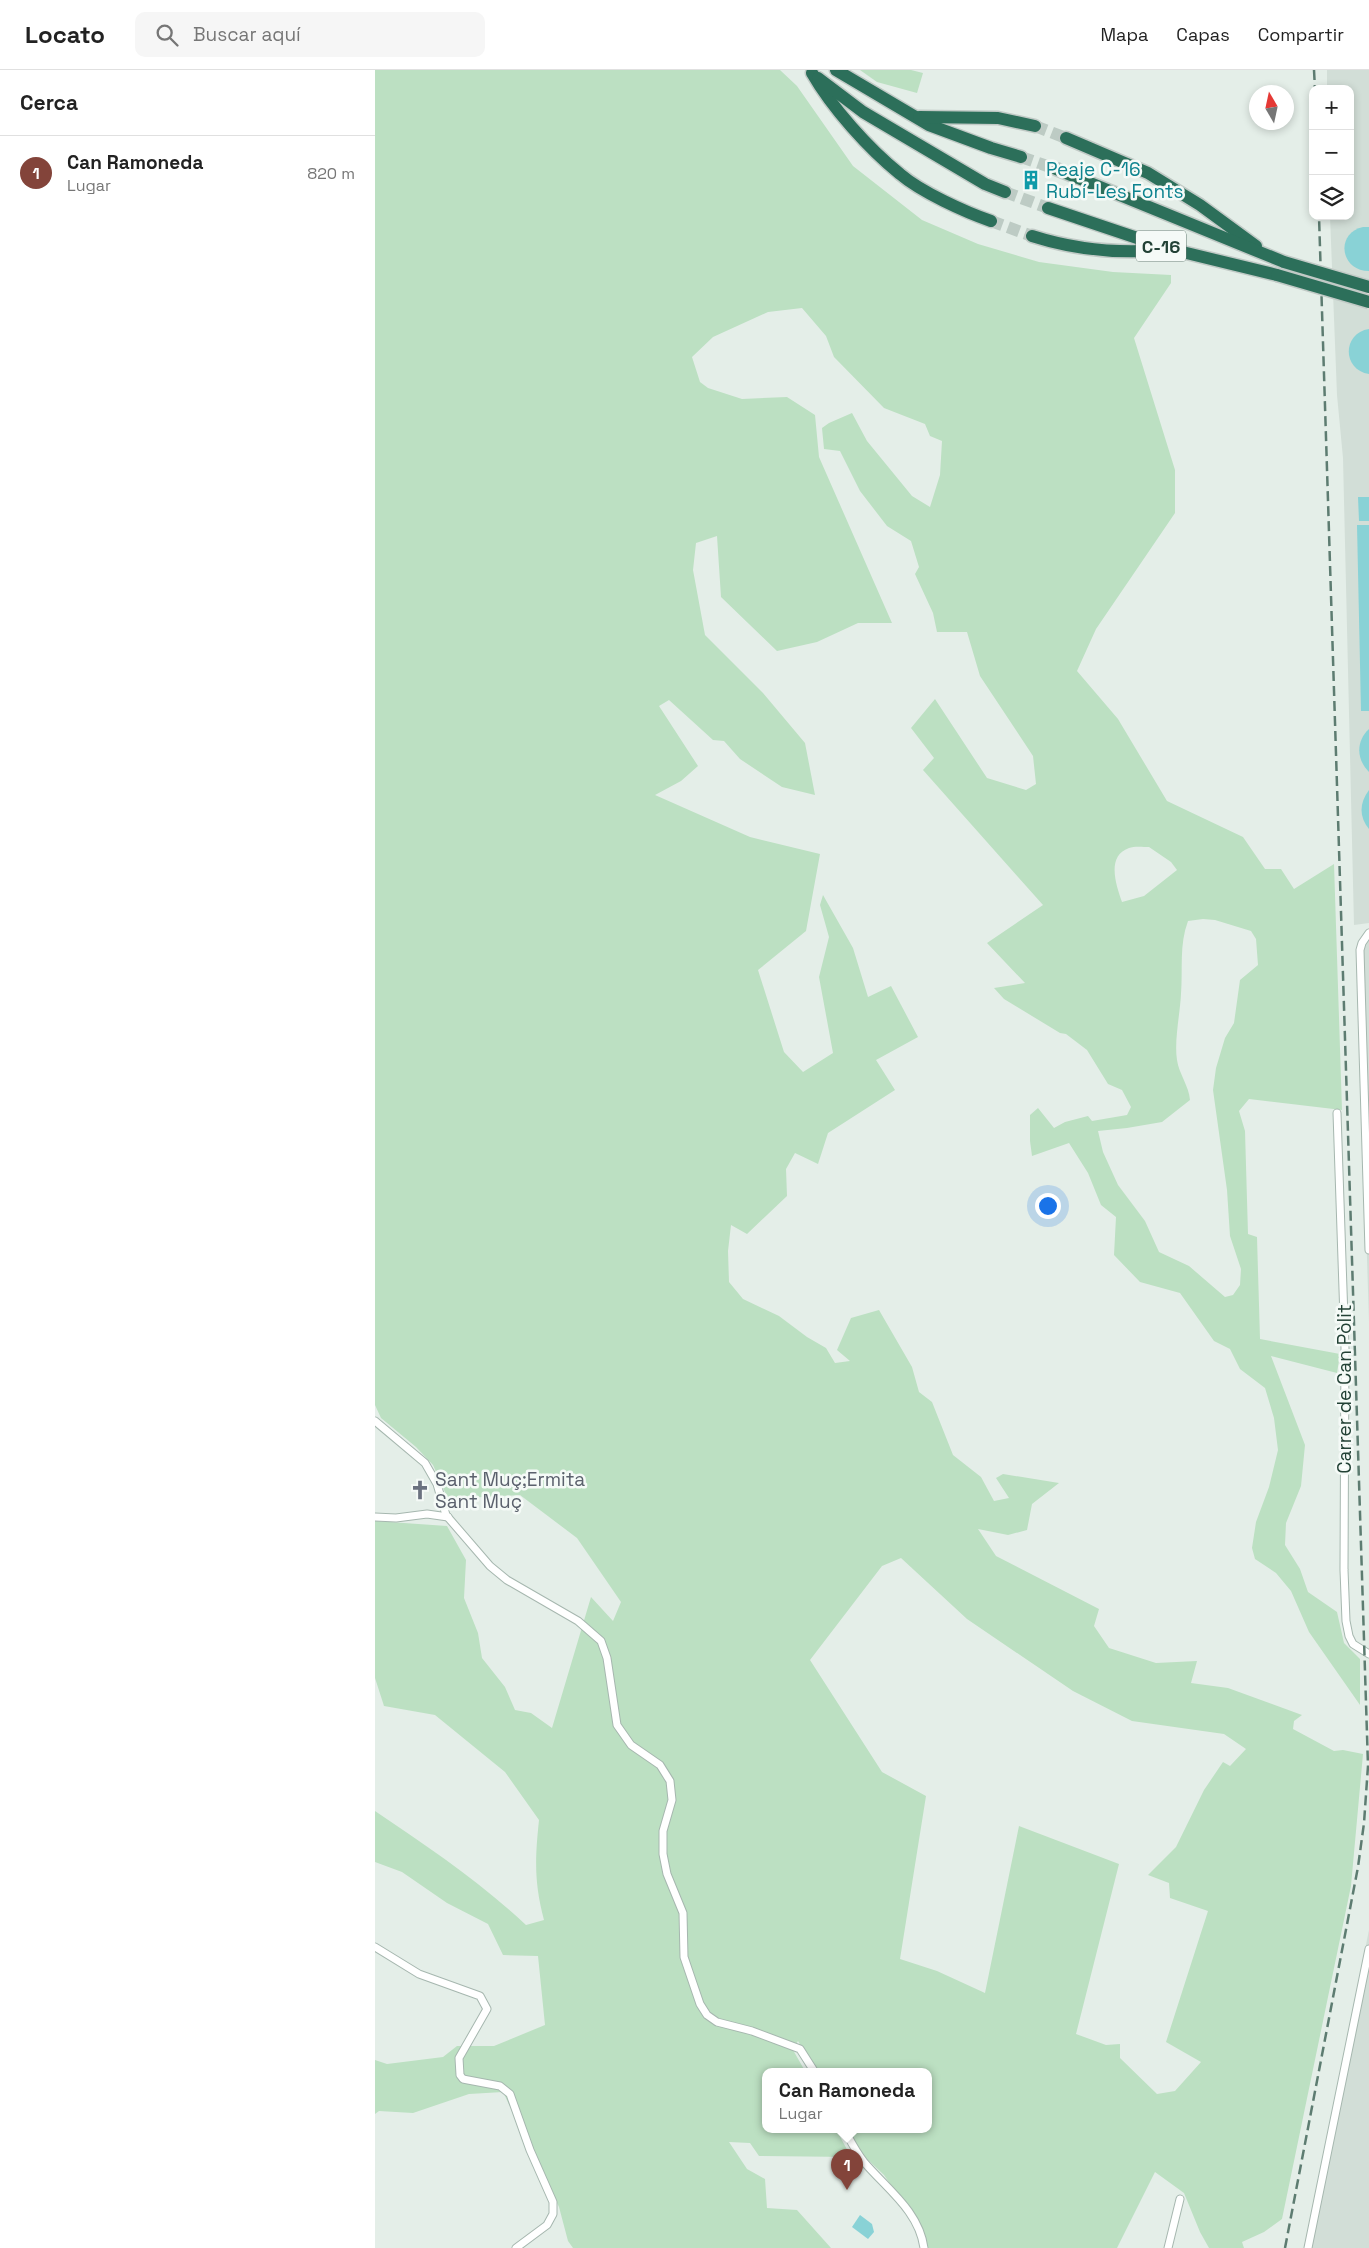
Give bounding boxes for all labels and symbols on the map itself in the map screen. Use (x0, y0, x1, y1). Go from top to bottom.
north arrow (1249, 85, 1294, 130)
place label: Peaje C-16 Rubí-Les Fonts (1046, 157, 1184, 204)
building icon: Peaje C-16 Rubí-Les Fonts (1020, 169, 1042, 191)
road number: C-16 (1136, 230, 1186, 262)
your location (1035, 1193, 1061, 1219)
street label: Carrer de Can Pòlit (1332, 1304, 1357, 1474)
place label: Sant Muç;Ermita Sant Muç (435, 1467, 585, 1514)
church icon: Sant Muç;Ermita Sant Muç (409, 1479, 431, 1501)
pin: 1 (831, 2149, 863, 2190)

